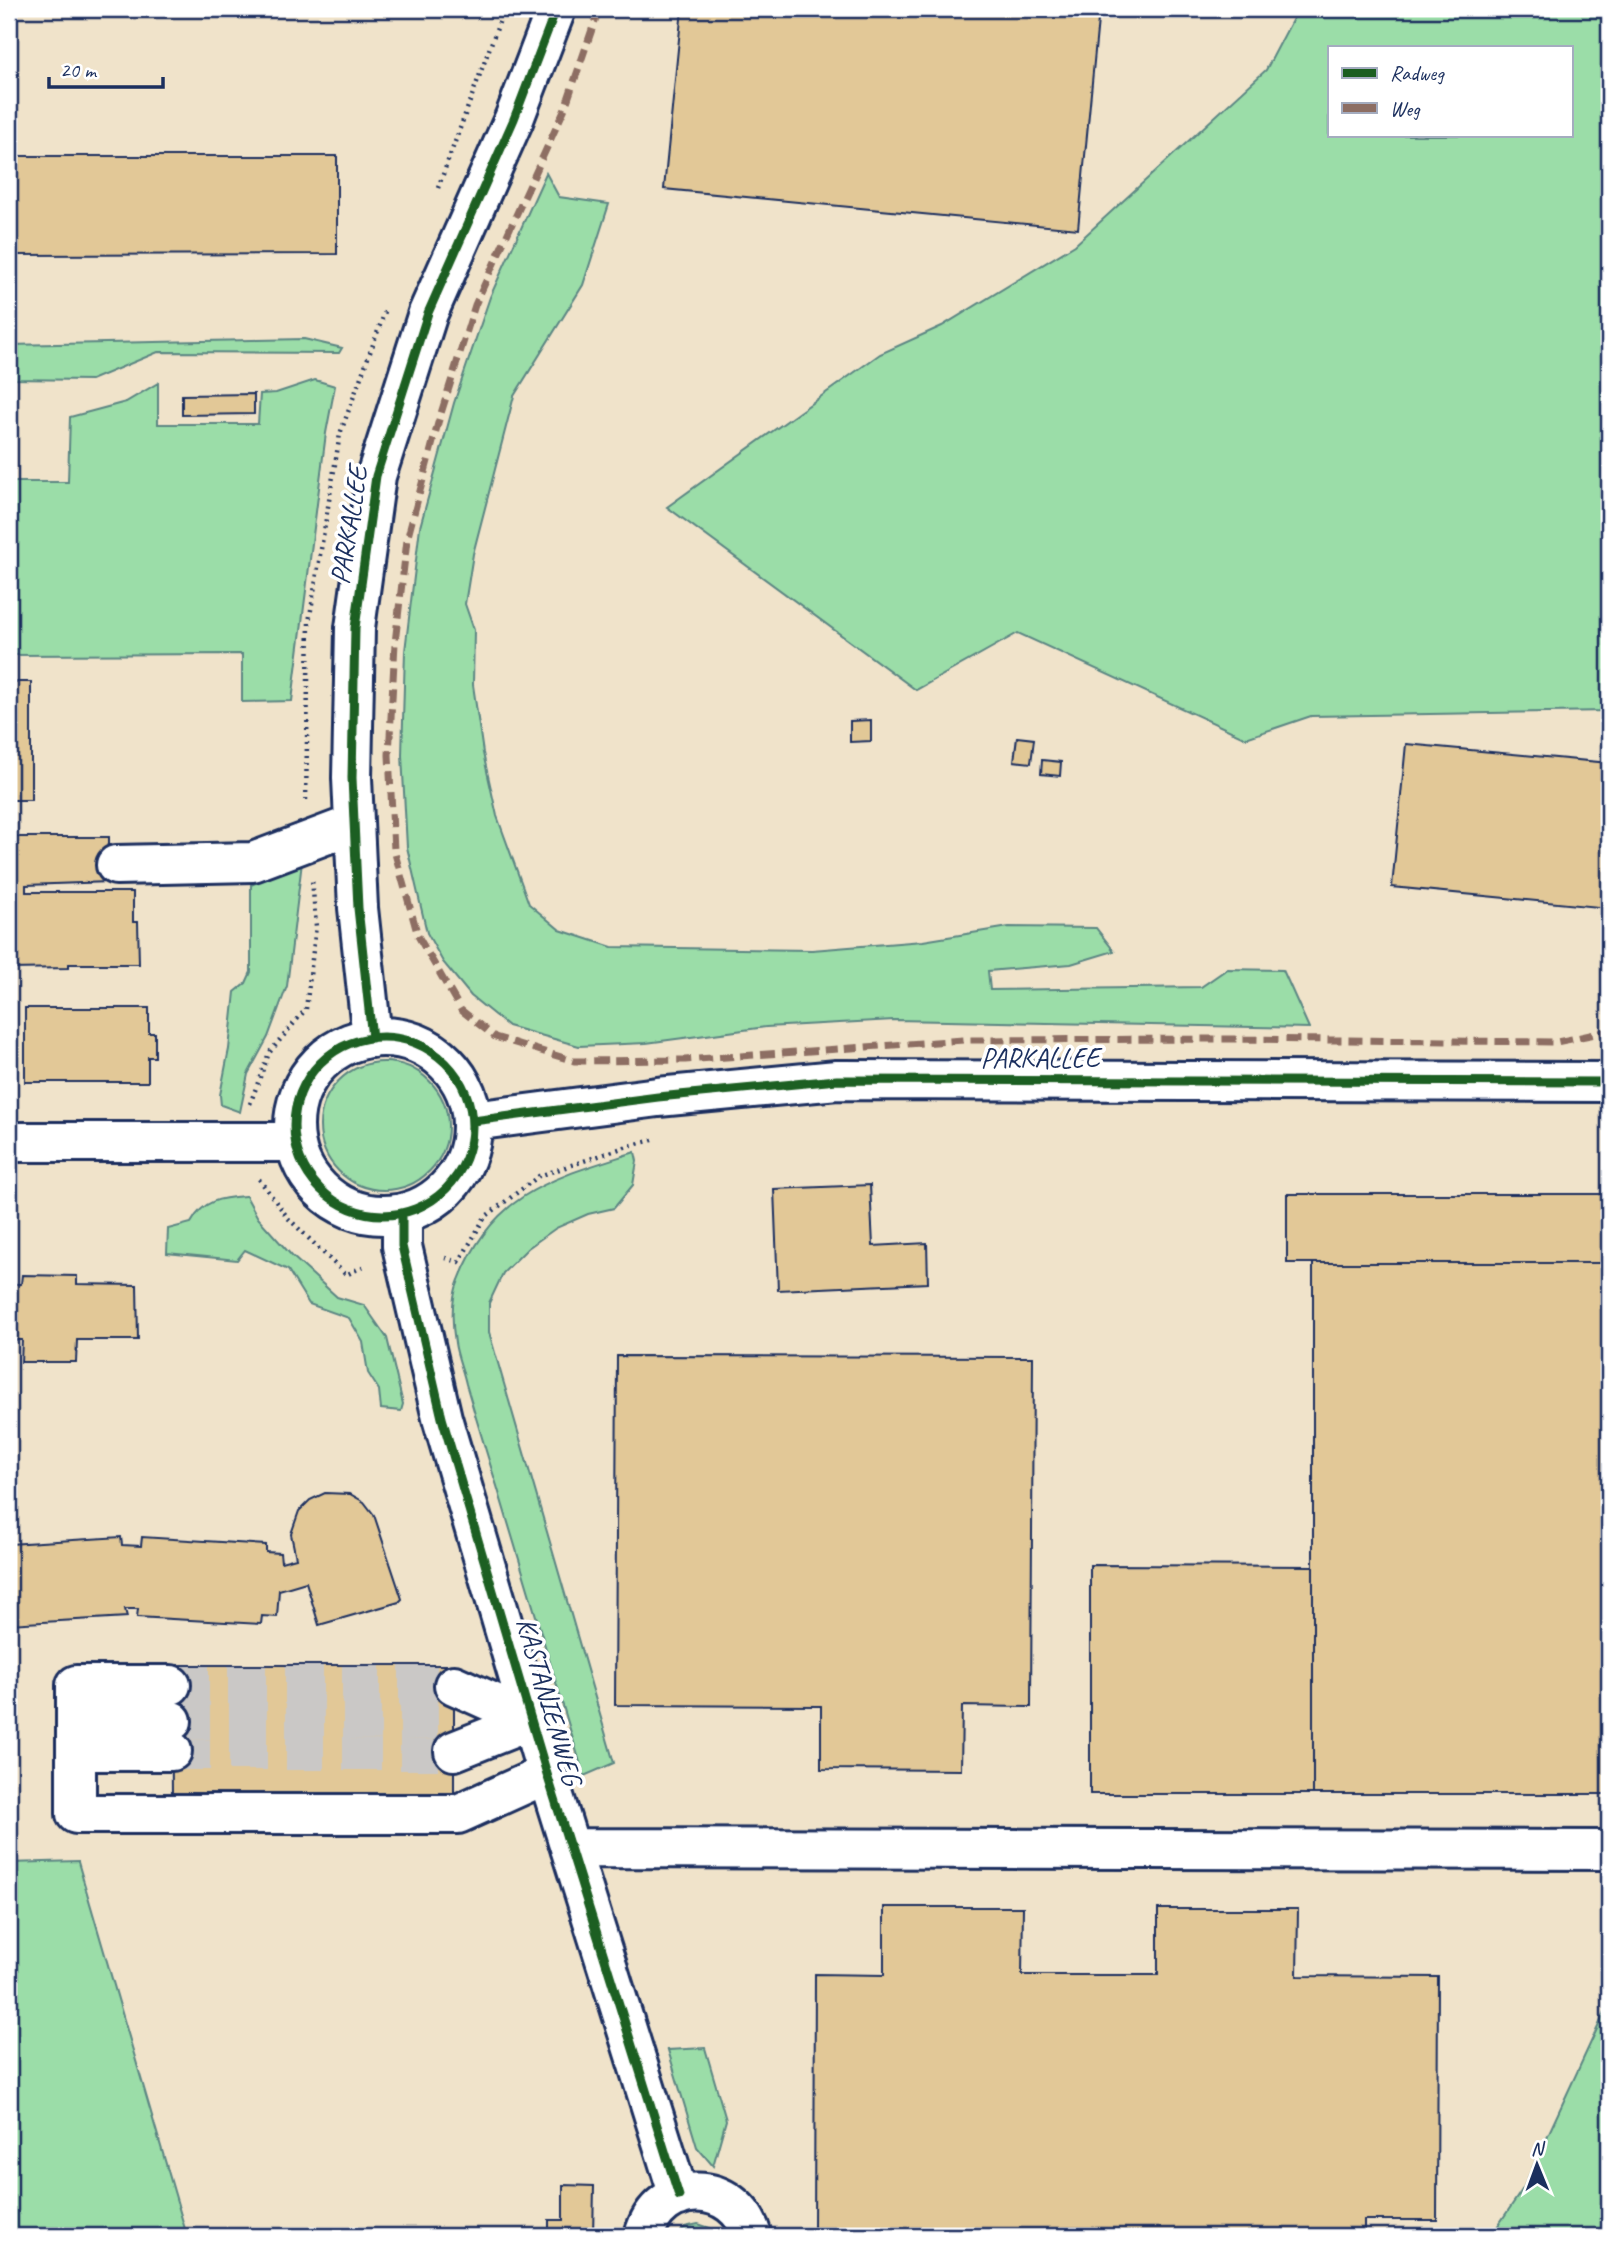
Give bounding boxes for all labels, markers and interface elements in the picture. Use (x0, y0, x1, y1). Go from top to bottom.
scale bar (49, 46, 163, 90)
legend (1328, 46, 1572, 136)
text: 20 m (60, 57, 98, 83)
text: Radweg (1390, 60, 1445, 86)
text: Weg (1390, 96, 1421, 122)
street label: PARKALLEE (322, 460, 376, 587)
street label: PARKALLEE (981, 1040, 1103, 1075)
street label: KASTANIENWEG (509, 1613, 591, 1792)
north arrow (1502, 2130, 1572, 2200)
text: N (1531, 2137, 1546, 2161)

